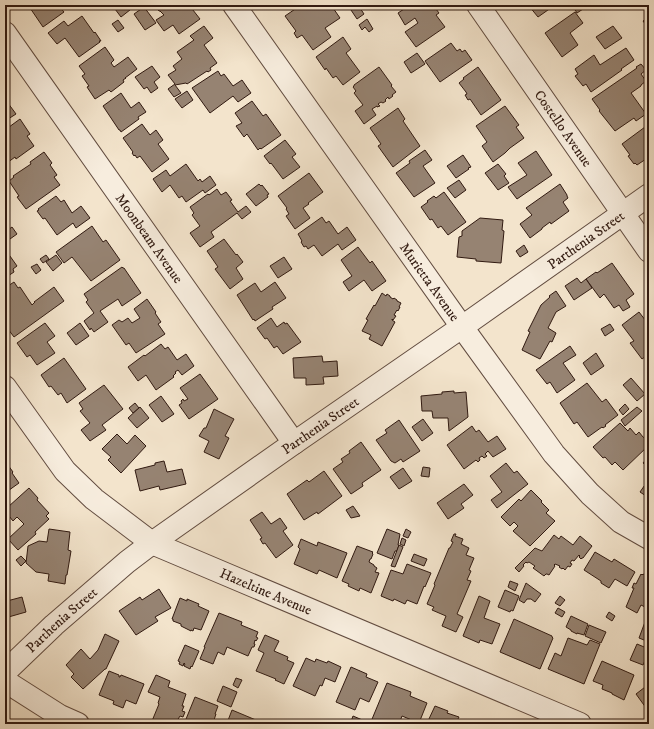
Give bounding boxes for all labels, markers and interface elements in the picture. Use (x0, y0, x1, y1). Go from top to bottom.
street label: Costello Avenue (530, 87, 596, 171)
street label: Moonbeam Avenue (111, 190, 187, 287)
street label: Parthenia Street (544, 207, 629, 274)
street label: Murietta Avenue (395, 239, 463, 325)
street label: Parthenia Street (278, 393, 363, 459)
street label: Hazeltine Avenue (217, 565, 314, 620)
street label: Parthenia Street (23, 583, 102, 657)

